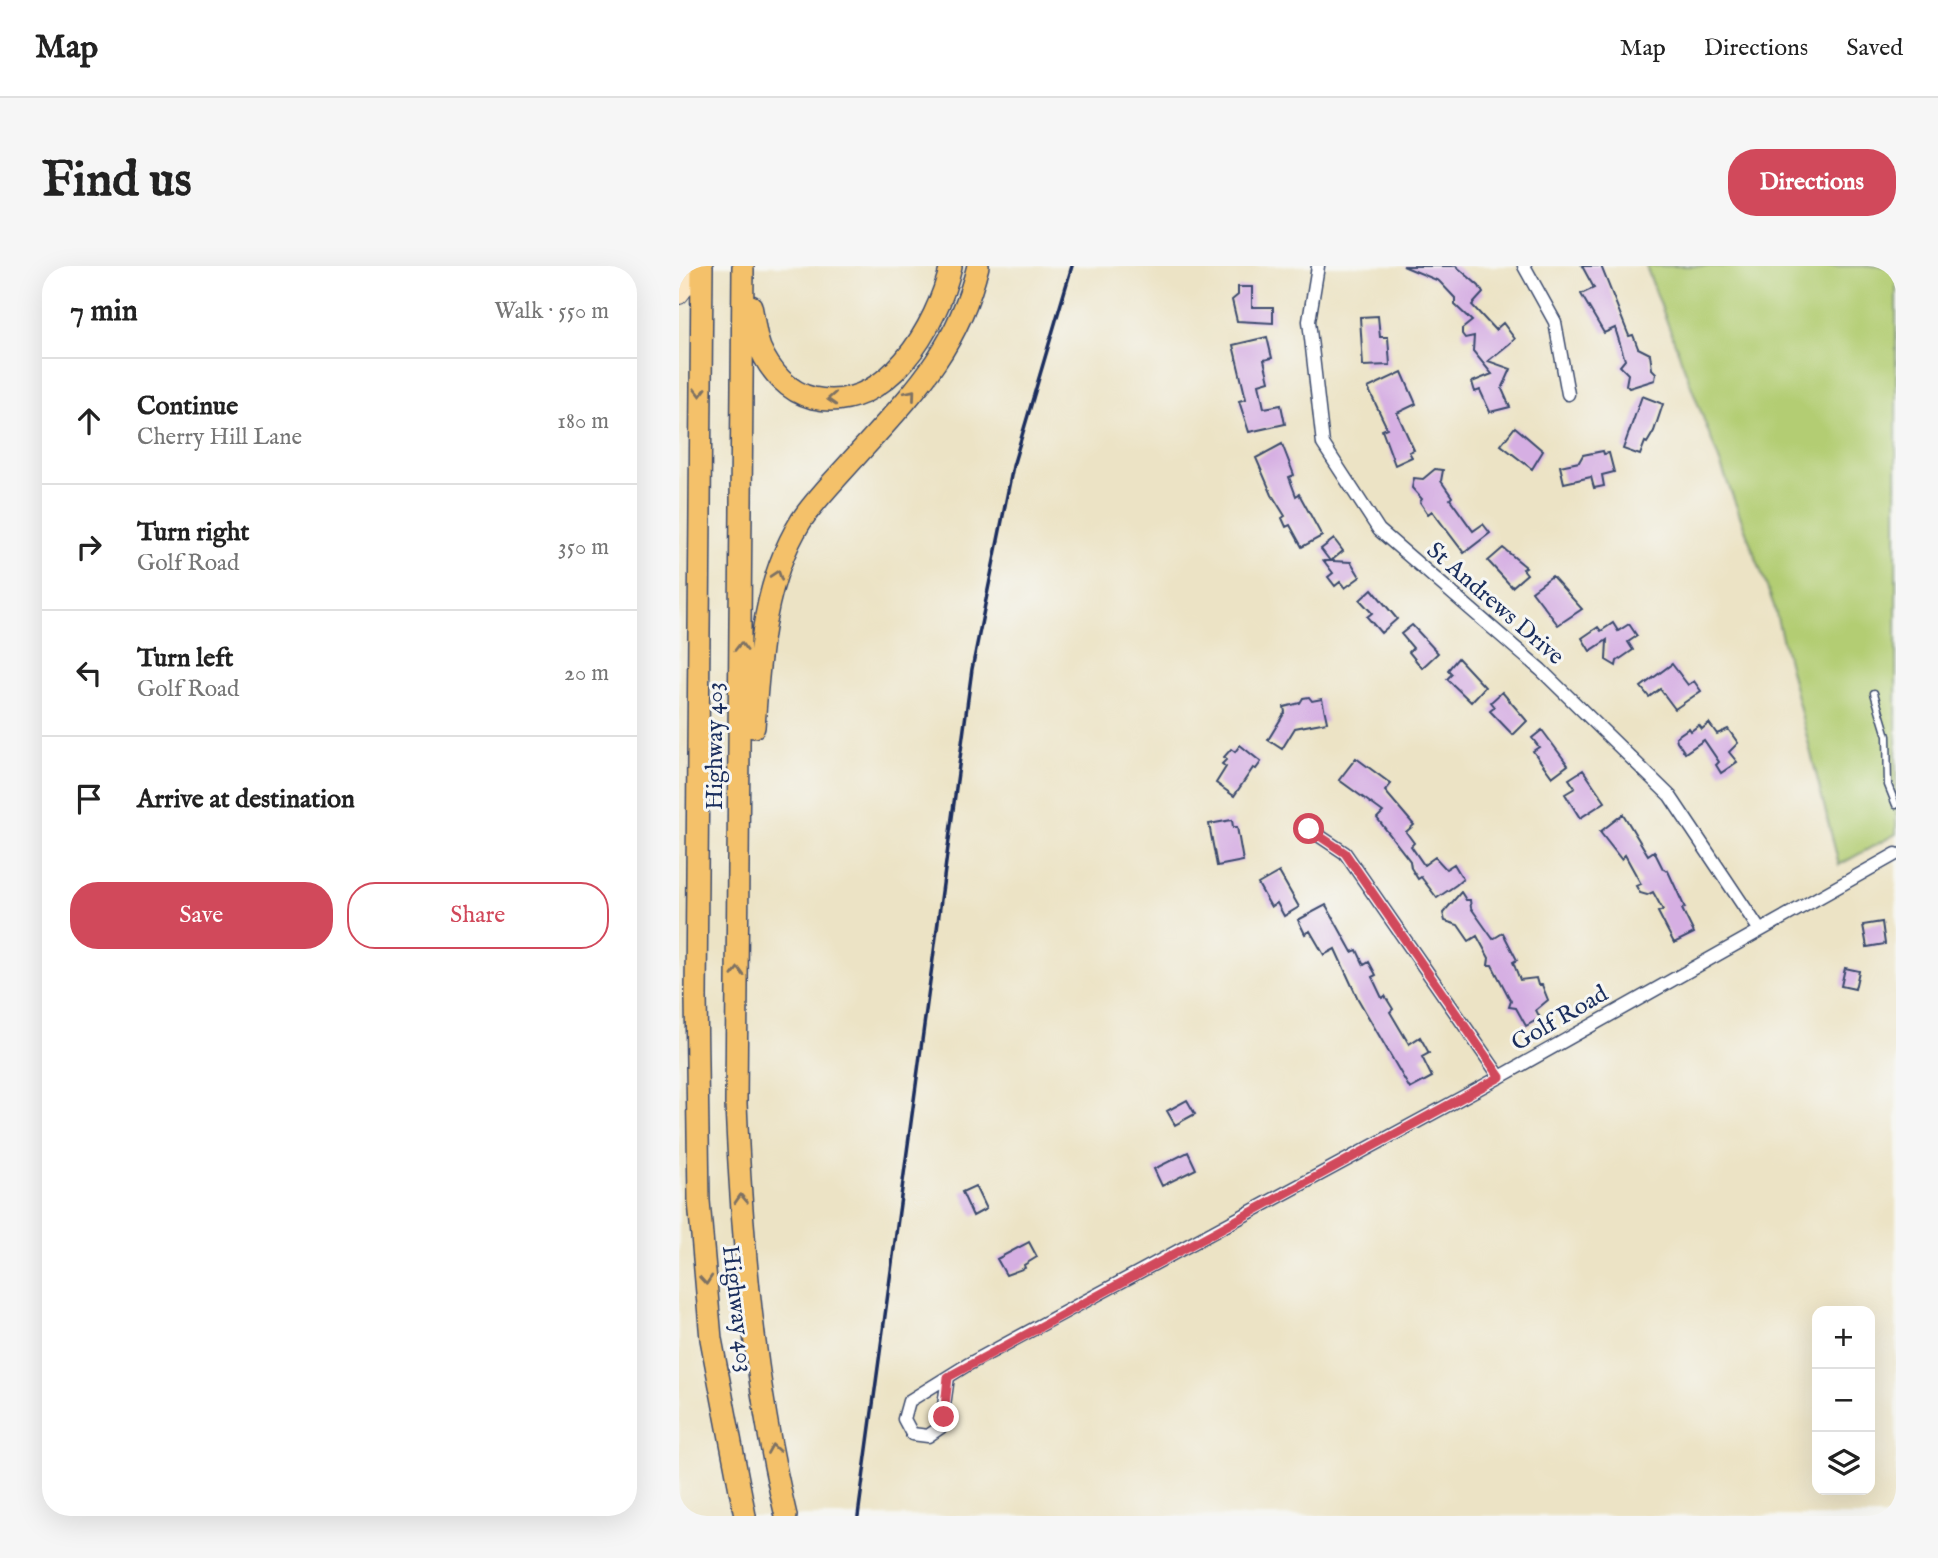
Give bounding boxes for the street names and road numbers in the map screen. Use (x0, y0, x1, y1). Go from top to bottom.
street label: St Andrews Drive (1420, 536, 1570, 672)
street label: Highway 403 (700, 682, 731, 810)
street label: Golf Road (1506, 979, 1614, 1059)
street label: Highway 403 (714, 1244, 760, 1374)

